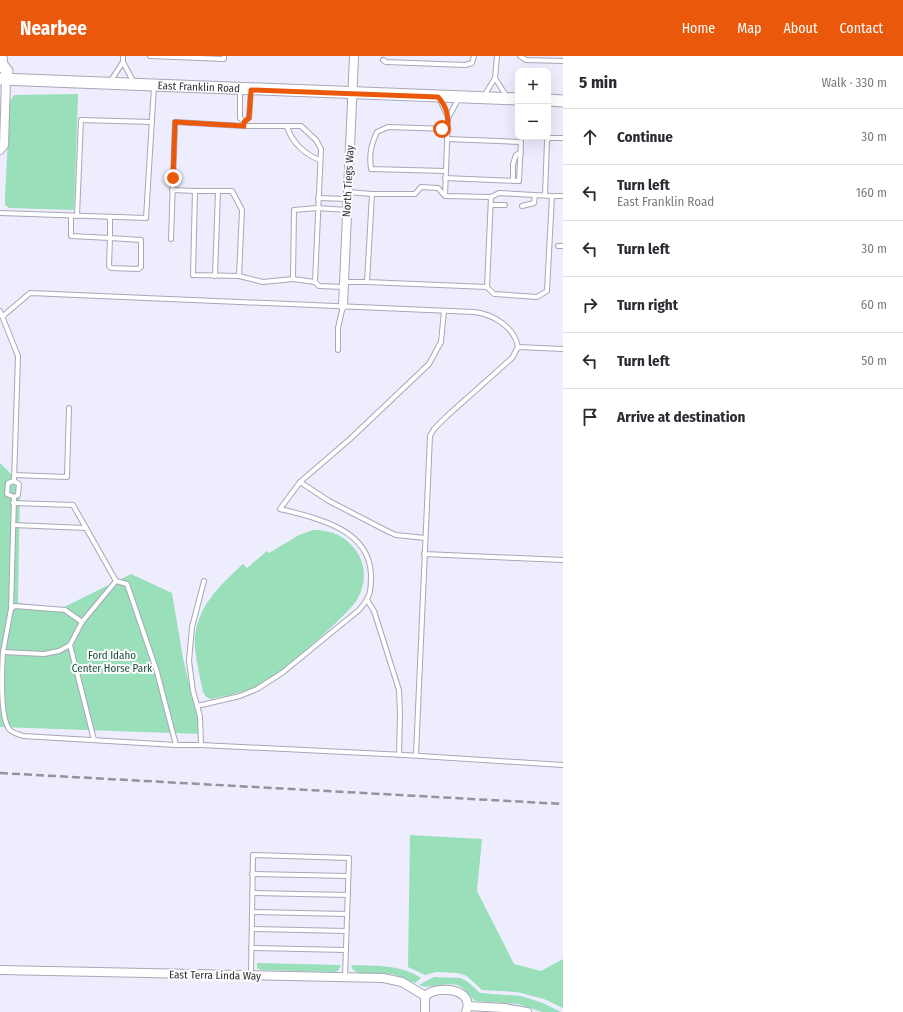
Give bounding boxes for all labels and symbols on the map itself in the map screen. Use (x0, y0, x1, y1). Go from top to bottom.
street label: East Franklin Road (157, 79, 240, 95)
route start (433, 120, 451, 138)
street label: North Tiegs Way (340, 145, 357, 217)
route end (164, 169, 182, 187)
park label: Ford Idaho Center Horse Park (72, 649, 153, 675)
street label: East Terra Linda Way (169, 968, 261, 983)

